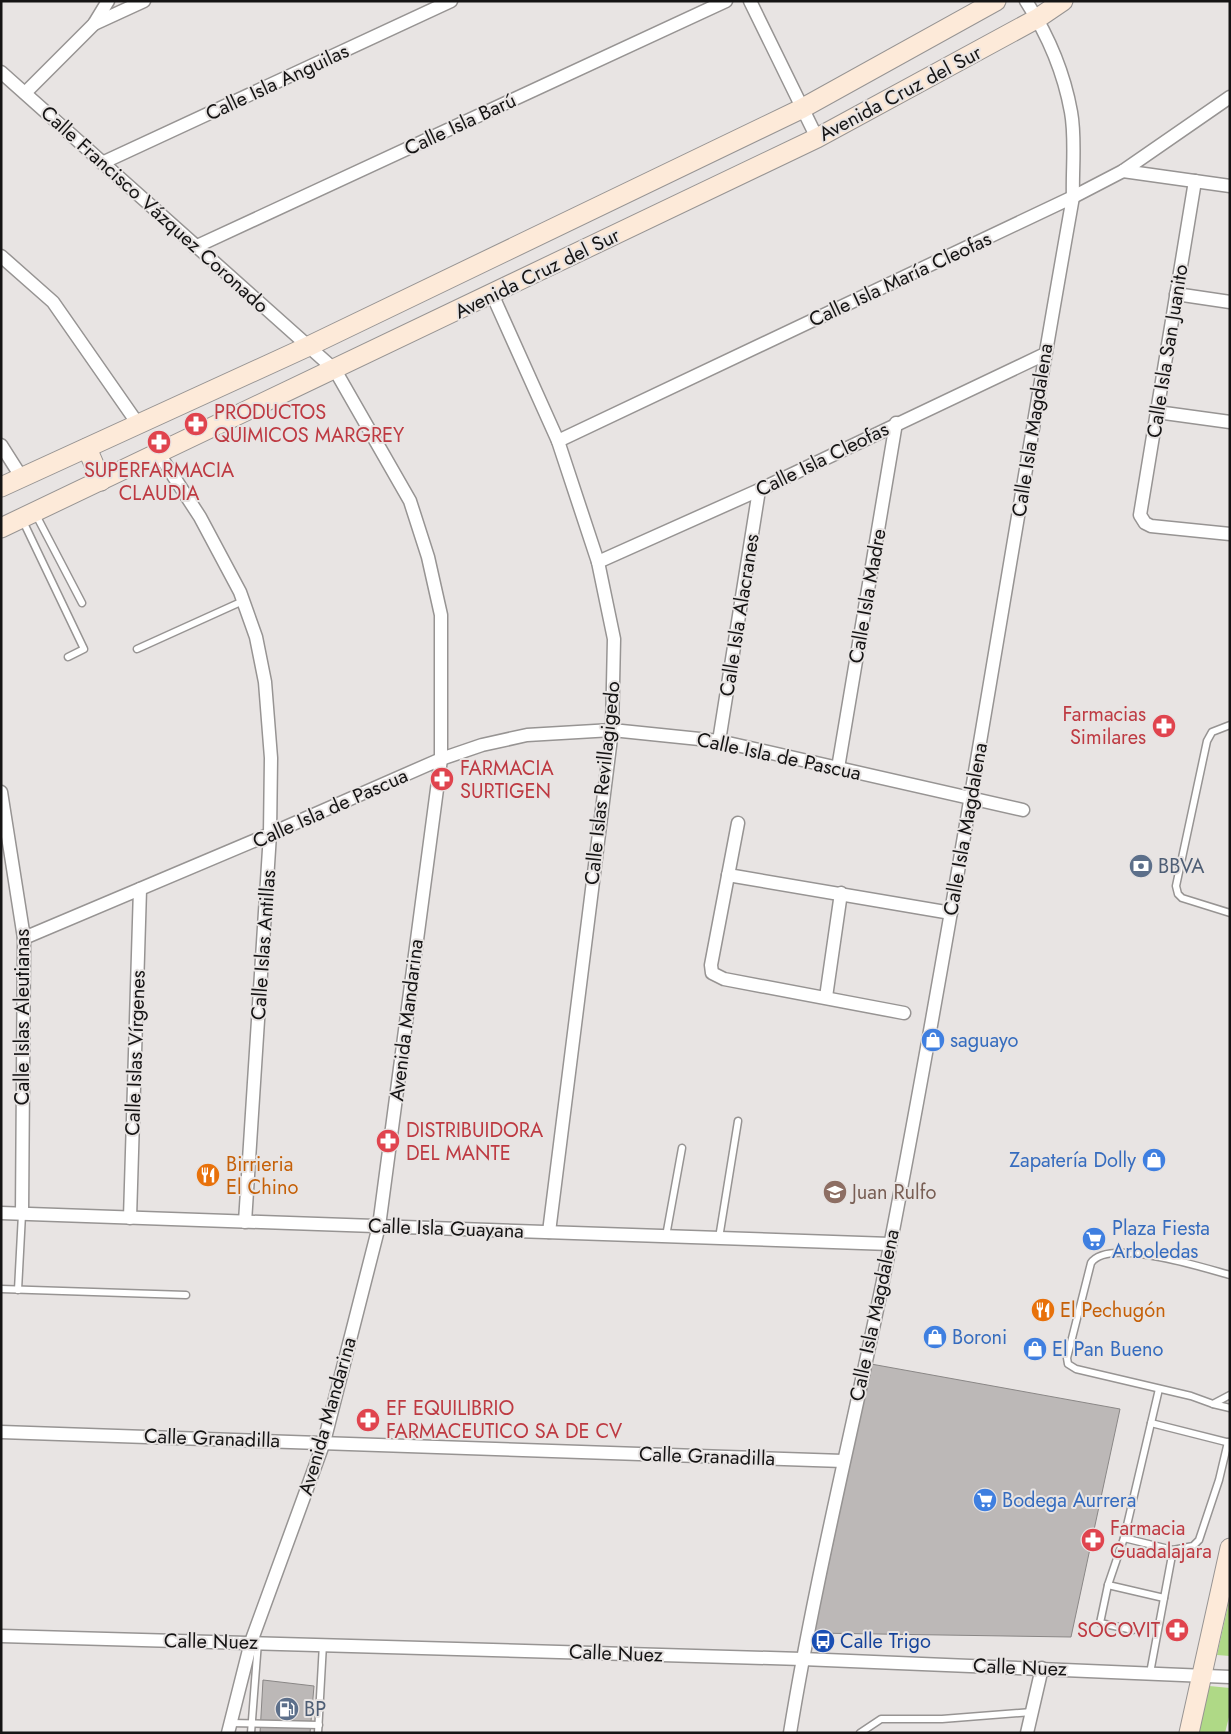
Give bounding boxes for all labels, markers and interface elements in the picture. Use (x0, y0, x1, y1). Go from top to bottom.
street label: Calle Isla Anguilas (201, 37, 354, 128)
street label: Avenida Cruz del Sur (814, 38, 987, 149)
street label: Calle Isla Barú (400, 86, 521, 163)
street label: Calle Francisco Vázquez Coronado (34, 99, 275, 320)
street label: Avenida Cruz del Sur (450, 221, 625, 326)
street label: Calle Isla María Cleofas (804, 224, 996, 335)
street label: Calle Isla San Juanito (1139, 262, 1196, 440)
street label: Calle Isla Magdalena (1004, 341, 1061, 519)
place label: PRODUCTOS QUIMICOS MARGREY (214, 398, 405, 450)
pharmacy icon: PRODUCTOS QUIMICOS MARGREY (183, 411, 209, 437)
street label: Calle Isla Cleofas (751, 415, 894, 504)
pharmacy icon: SUPERFARMACIA CLAUDIA (146, 429, 172, 455)
place label: SUPERFARMACIA CLAUDIA (84, 456, 235, 508)
street label: Calle Isla Madre (841, 527, 894, 666)
street label: Calle Isla Alacranes (712, 532, 767, 698)
street label: Calle Islas Revillagigedo (577, 680, 628, 886)
place label: Farmacias Similares (1062, 700, 1146, 752)
pharmacy icon: Farmacias Similares (1151, 713, 1177, 739)
street label: Calle Isla de Pascua (694, 725, 864, 788)
street label: Calle Isla Magdalena (936, 740, 995, 918)
place label: FARMACIA SURTIGEN (460, 754, 554, 806)
street label: Calle Isla de Pascua (248, 761, 413, 856)
pharmacy icon: FARMACIA SURTIGEN (429, 766, 455, 792)
place label: BBVA (1158, 852, 1205, 881)
bank icon: BBVA (1128, 853, 1154, 879)
street label: Calle Islas Antillas (244, 869, 283, 1021)
street label: Calle Islas Aleutianas (8, 929, 37, 1105)
street label: Avenida Mandarina (382, 937, 431, 1103)
street label: Calle Islas Vírgenes (118, 970, 153, 1136)
place label: saguayo (950, 1026, 1019, 1055)
shop icon: saguayo (920, 1027, 946, 1053)
place label: DISTRIBUIDORA DEL MANTE (406, 1116, 544, 1168)
pharmacy icon: DISTRIBUIDORA DEL MANTE (375, 1128, 401, 1154)
place label: Zapatería Dolly (1009, 1146, 1136, 1175)
shop icon: Zapatería Dolly (1141, 1147, 1167, 1173)
place label: Birrieria El Chino (226, 1150, 298, 1202)
restaurant icon: Birrieria El Chino (195, 1162, 221, 1188)
place label: Juan Rulfo (849, 1178, 936, 1207)
school or university icon: Juan Rulfo (822, 1179, 848, 1205)
street label: Calle Isla Guayana (367, 1211, 524, 1246)
place label: Plaza Fiesta Arboledas (1112, 1214, 1210, 1266)
street label: Calle Isla Magdalena (842, 1226, 907, 1404)
supermarket icon: Plaza Fiesta Arboledas (1081, 1226, 1107, 1252)
place label: El Pechugón (1060, 1296, 1166, 1325)
restaurant icon: El Pechugón (1030, 1297, 1056, 1323)
place label: Boroni (952, 1323, 1007, 1352)
shop icon: Boroni (922, 1324, 948, 1350)
street label: Avenida Mandarina (291, 1334, 364, 1499)
place label: El Pan Bueno (1052, 1335, 1164, 1364)
shop icon: El Pan Bueno (1022, 1336, 1048, 1362)
place label: EF EQUILIBRIO FARMACEUTICO SA DE CV (386, 1394, 623, 1446)
pharmacy icon: EF EQUILIBRIO FARMACEUTICO SA DE CV (355, 1407, 381, 1433)
street label: Calle Granadilla (143, 1422, 281, 1455)
street label: Calle Granadilla (638, 1440, 776, 1473)
place label: Bodega Aurrera (1002, 1486, 1136, 1515)
supermarket icon: Bodega Aurrera (972, 1487, 998, 1513)
place label: Farmacia Guadalajara (1110, 1514, 1212, 1566)
pharmacy icon: Farmacia Guadalajara (1080, 1527, 1106, 1553)
place label: SOCOVIT (1077, 1616, 1161, 1645)
pharmacy icon: SOCOVIT (1164, 1617, 1190, 1643)
street label: Calle Nuez (164, 1626, 258, 1657)
place label: Calle Trigo (840, 1627, 931, 1656)
bus stop icon: Calle Trigo (810, 1628, 836, 1654)
street label: Calle Nuez (568, 1637, 663, 1670)
street label: Calle Nuez (972, 1651, 1067, 1684)
place label: BP (304, 1695, 326, 1724)
fuel station icon: BP (274, 1696, 300, 1722)

